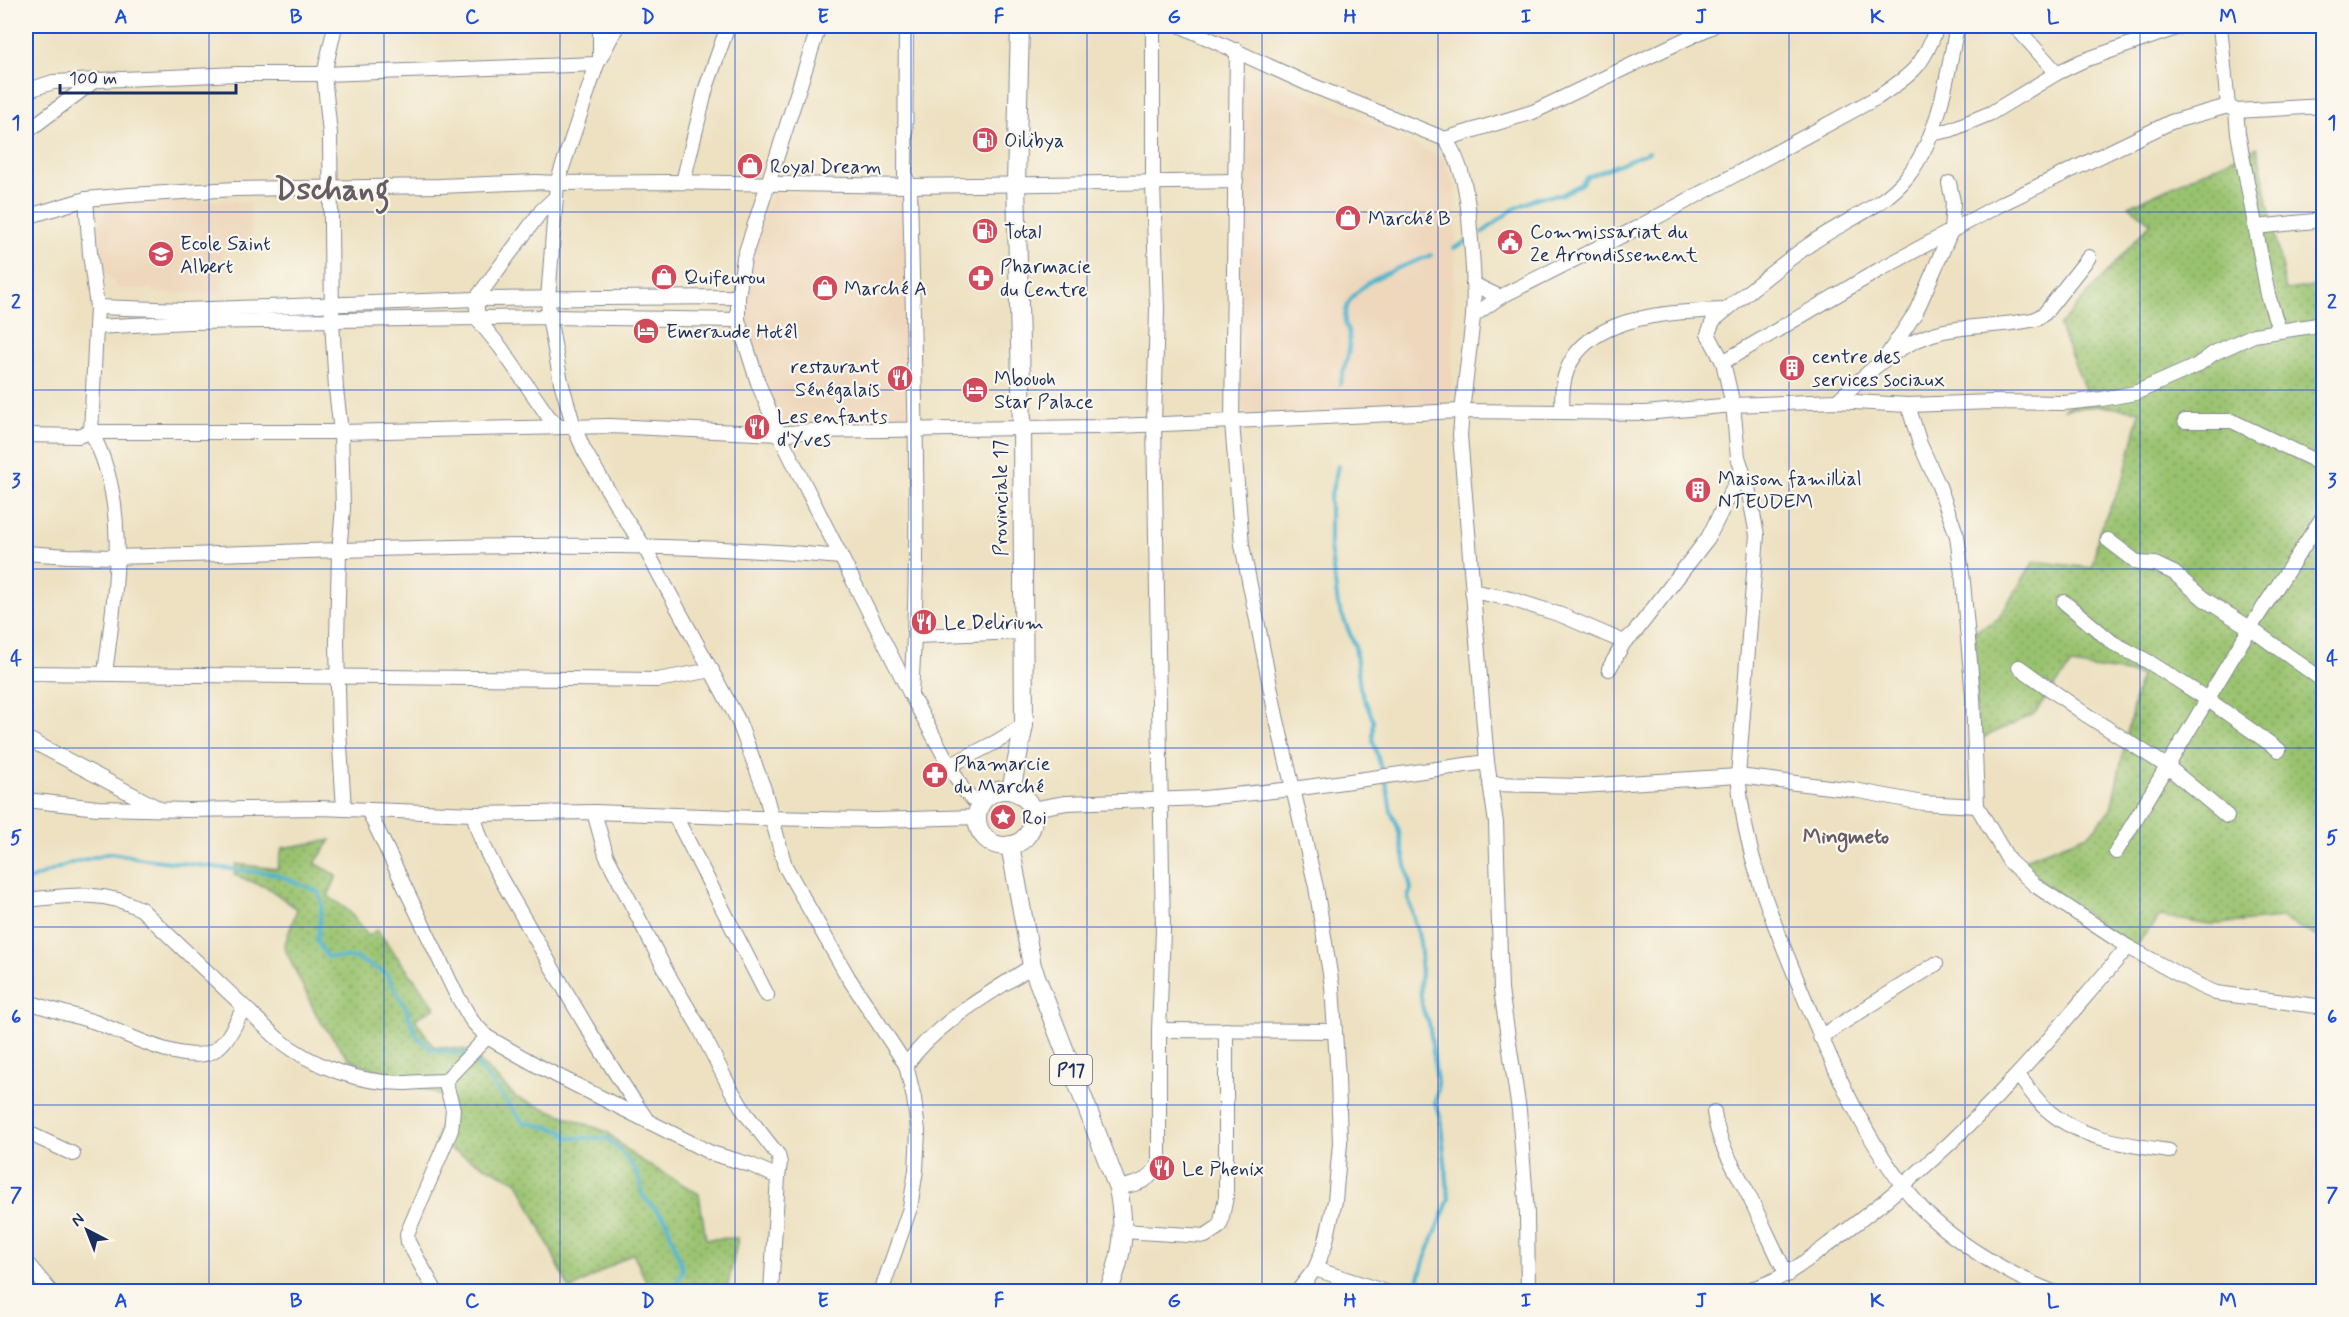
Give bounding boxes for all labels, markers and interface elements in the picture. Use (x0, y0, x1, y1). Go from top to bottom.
text: A (114, 4, 128, 31)
text: B (290, 4, 303, 31)
text: C (465, 4, 480, 31)
text: D (641, 4, 655, 31)
text: E (817, 4, 829, 31)
text: F (994, 4, 1005, 31)
text: G (1167, 4, 1181, 31)
text: H (1343, 4, 1357, 31)
text: I (1521, 4, 1531, 31)
text: J (1695, 4, 1707, 31)
text: K (1870, 4, 1885, 31)
text: L (2047, 4, 2060, 31)
text: M (2219, 4, 2237, 31)
scale bar (60, 57, 236, 95)
text: 100 m (69, 67, 117, 91)
text: 1 (12, 110, 20, 137)
text: 1 (2328, 110, 2336, 137)
fuel station icon: Oilibya (970, 125, 1000, 155)
place label: Oilibya (1004, 128, 1064, 155)
shop icon: Royal Dream (735, 151, 765, 181)
place label: Royal Dream (770, 154, 882, 181)
district label: Dschang (274, 169, 390, 215)
shop icon: Marché B (1333, 203, 1363, 233)
place label: Marché B (1368, 206, 1451, 233)
fuel station icon: Total (970, 216, 1000, 246)
place label: Total (1004, 219, 1042, 246)
place label: Commissariat du 2e Arrondissement (1530, 219, 1698, 269)
public building icon: Commissariat du 2e Arrondissement (1495, 227, 1525, 257)
place label: Ecole Saint Albert (180, 231, 271, 281)
school or university icon: Ecole Saint Albert (146, 239, 176, 269)
place label: Pharmacie du Centre (1000, 254, 1092, 304)
shop icon: Quifeurou (649, 262, 679, 292)
pharmacy icon: Pharmacie du Centre (966, 263, 996, 293)
place label: Quifeurou (684, 265, 765, 292)
shop icon: Marché A (810, 273, 840, 303)
place label: Marché A (844, 276, 927, 303)
text: 2 (11, 289, 21, 316)
text: 2 (2327, 289, 2337, 316)
hotel icon: Emeraude Hotêl (631, 316, 661, 346)
place label: Emeraude Hotêl (666, 319, 798, 346)
place label: centre des services sociaux (1812, 344, 1946, 394)
building icon: centre des services sociaux (1777, 353, 1807, 383)
place label: restaurant Sénégalais (791, 354, 880, 404)
restaurant icon: restaurant Sénégalais (885, 363, 915, 393)
place label: Mbouoh Star Palace (994, 366, 1094, 416)
hotel icon: Mbouoh Star Palace (960, 375, 990, 405)
place label: Les enfants d'Yves (777, 404, 888, 454)
restaurant icon: Les enfants d'Yves (742, 412, 772, 442)
street label: Provinciale 17 (988, 440, 1015, 556)
place label: Maison famillial NTEUDEM (1718, 466, 1862, 516)
text: 3 (11, 468, 21, 495)
text: 3 (2327, 468, 2337, 495)
building icon: Maison famillial NTEUDEM (1683, 475, 1713, 505)
restaurant icon: Le Delirium (909, 607, 939, 637)
place label: Le Delirium (944, 610, 1044, 637)
text: 4 (10, 646, 22, 673)
text: 4 (2326, 646, 2338, 673)
place label: Phamarcie du Marché (954, 751, 1050, 801)
pharmacy icon: Phamarcie du Marché (920, 760, 950, 790)
place icon: Roi (988, 802, 1018, 832)
place label: Roi (1022, 805, 1047, 832)
district label: Mingmeto (1803, 823, 1889, 853)
text: 5 (10, 825, 22, 852)
text: 5 (2326, 825, 2338, 852)
text: 6 (11, 1004, 21, 1031)
text: 6 (2327, 1004, 2337, 1031)
road number: P17 (1050, 1055, 1092, 1085)
restaurant icon: Le Phenix (1147, 1153, 1177, 1183)
place label: Le Phenix (1182, 1156, 1264, 1183)
text: 7 (10, 1182, 22, 1209)
text: 7 (2326, 1182, 2338, 1209)
north arrow (57, 1200, 117, 1260)
text: N (67, 1209, 89, 1231)
text: A (114, 1288, 128, 1315)
text: B (290, 1288, 303, 1315)
text: C (465, 1288, 480, 1315)
text: D (641, 1288, 655, 1315)
text: E (817, 1288, 829, 1315)
text: F (994, 1288, 1005, 1315)
text: G (1167, 1288, 1181, 1315)
text: H (1343, 1288, 1357, 1315)
text: I (1521, 1288, 1531, 1315)
text: J (1695, 1288, 1707, 1315)
text: K (1870, 1288, 1885, 1315)
text: L (2047, 1288, 2060, 1315)
text: M (2219, 1288, 2237, 1315)

